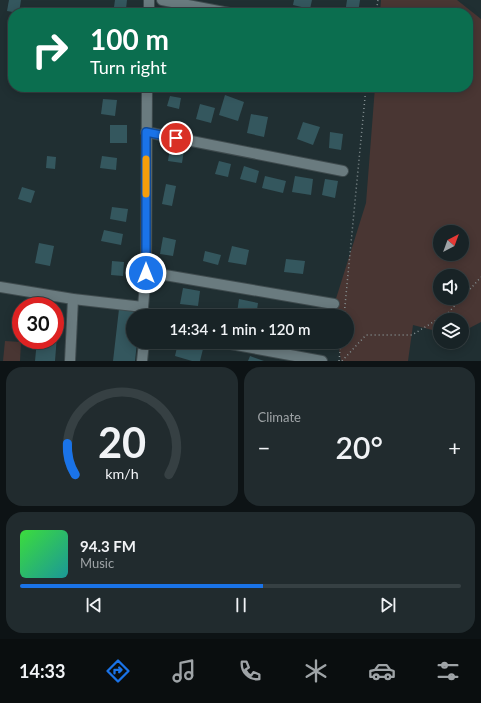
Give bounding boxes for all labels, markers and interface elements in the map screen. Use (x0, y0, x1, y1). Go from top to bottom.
text: 100 m (90, 22, 169, 56)
icon: right (24, 24, 76, 76)
text: Turn right (90, 56, 167, 78)
pin (159, 121, 193, 155)
icon: arrive (165, 127, 187, 149)
north arrow (433, 225, 469, 261)
map controls (433, 225, 469, 349)
position arrow (125, 252, 167, 294)
button: sound (433, 269, 469, 305)
speed limit sign: 30 (12, 297, 64, 349)
button: layers (433, 313, 469, 349)
text: 14:34 · 1 min · 120 m (170, 320, 310, 338)
text: Climate (258, 409, 301, 425)
text: 20 (98, 416, 146, 466)
text: 20° (336, 429, 383, 465)
text: − (258, 434, 270, 461)
text: + (448, 434, 461, 461)
text: km/h (105, 464, 138, 481)
text: 94.3 FM (80, 537, 136, 555)
text: Music (80, 555, 114, 571)
icon: previous (83, 594, 105, 616)
icon: pause (230, 594, 252, 616)
icon: next (377, 594, 399, 616)
icon: directions (104, 657, 132, 685)
icon: music (170, 657, 198, 685)
icon: phone (236, 657, 264, 685)
icon: climate (302, 657, 330, 685)
icon: car (368, 657, 396, 685)
icon: filters (434, 657, 462, 685)
text: 14:33 (19, 660, 65, 682)

